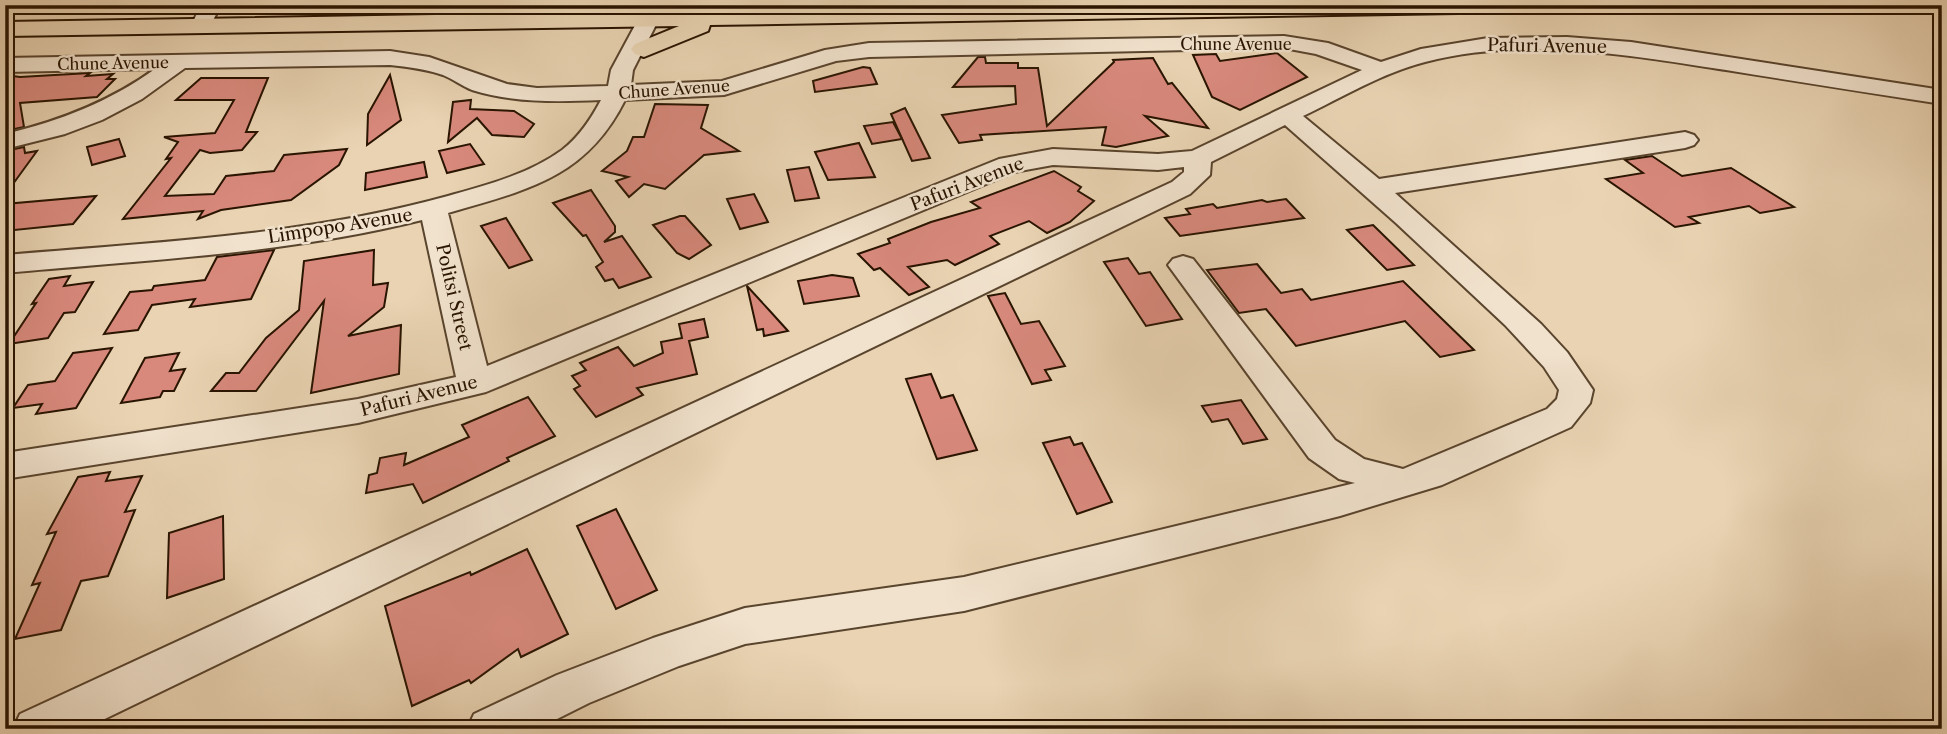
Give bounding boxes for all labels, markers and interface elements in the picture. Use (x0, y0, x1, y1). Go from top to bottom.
street label: Chune Avenue (1180, 34, 1292, 54)
street label: Pafuri Avenue (1487, 34, 1607, 58)
street label: Chune Avenue (57, 52, 169, 74)
street label: Chune Avenue (618, 75, 730, 103)
street label: Pafuri Avenue (907, 152, 1027, 216)
street label: Limpopo Avenue (266, 204, 414, 248)
street label: Politsi Street (431, 242, 477, 353)
street label: Pafuri Avenue (358, 371, 480, 421)

